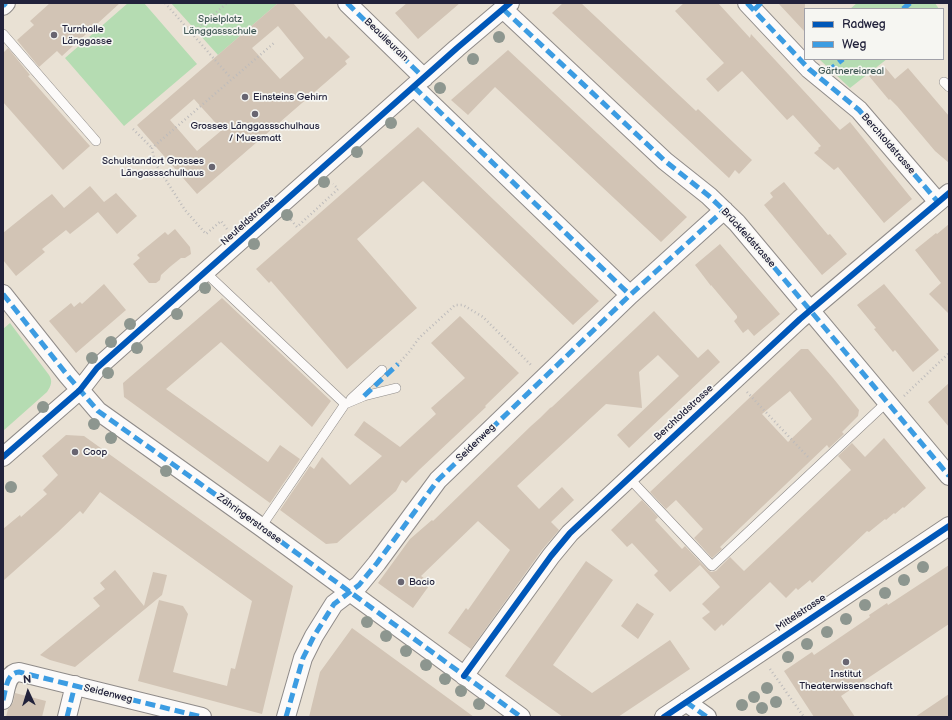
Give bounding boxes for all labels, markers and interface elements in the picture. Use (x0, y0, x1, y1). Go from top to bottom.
legend (804, 8, 944, 60)
park label: Spielplatz Länggassschule (183, 13, 257, 36)
street label: Beaulieurain (361, 16, 411, 64)
text: Radweg (842, 17, 886, 32)
place label: Turnhalle Länggasse (62, 23, 112, 46)
marker: Turnhalle Länggasse (49, 30, 59, 40)
text: Weg (842, 37, 866, 52)
park label: Gärtnereiareal (818, 65, 884, 77)
place label: Einsteins Gehirn (253, 91, 327, 103)
marker: Einsteins Gehirn (240, 92, 250, 102)
marker: Grosses Länggassschulhaus / Muesmatt (250, 109, 260, 119)
street label: Berchtoldstrasse (858, 111, 918, 177)
place label: Grosses Länggassschulhaus / Muesmatt (190, 120, 320, 144)
place label: Schulstandort Grosses Längassschulhaus (102, 155, 204, 178)
marker: Schulstandort Grosses Längassschulhaus (207, 162, 217, 172)
street label: Neufeldstrasse (219, 194, 277, 248)
street label: Brückfeldstrasse (718, 206, 778, 270)
street label: Berchtoldstrasse (652, 383, 716, 443)
street label: Seidenweg (454, 421, 498, 465)
place label: Coop (83, 446, 107, 458)
marker: Coop (70, 447, 80, 457)
street label: Zähringerstrasse (214, 491, 284, 547)
place label: Bacio (409, 576, 435, 588)
marker: Bacio (396, 577, 406, 587)
street label: Mittelstrasse (774, 592, 828, 634)
marker: Institut Theaterwissenschaft (841, 657, 851, 667)
place label: Institut Theaterwissenschaft (799, 668, 893, 692)
north arrow (8, 672, 48, 712)
text: N (23, 673, 32, 686)
street label: Seidenweg (82, 682, 134, 706)

